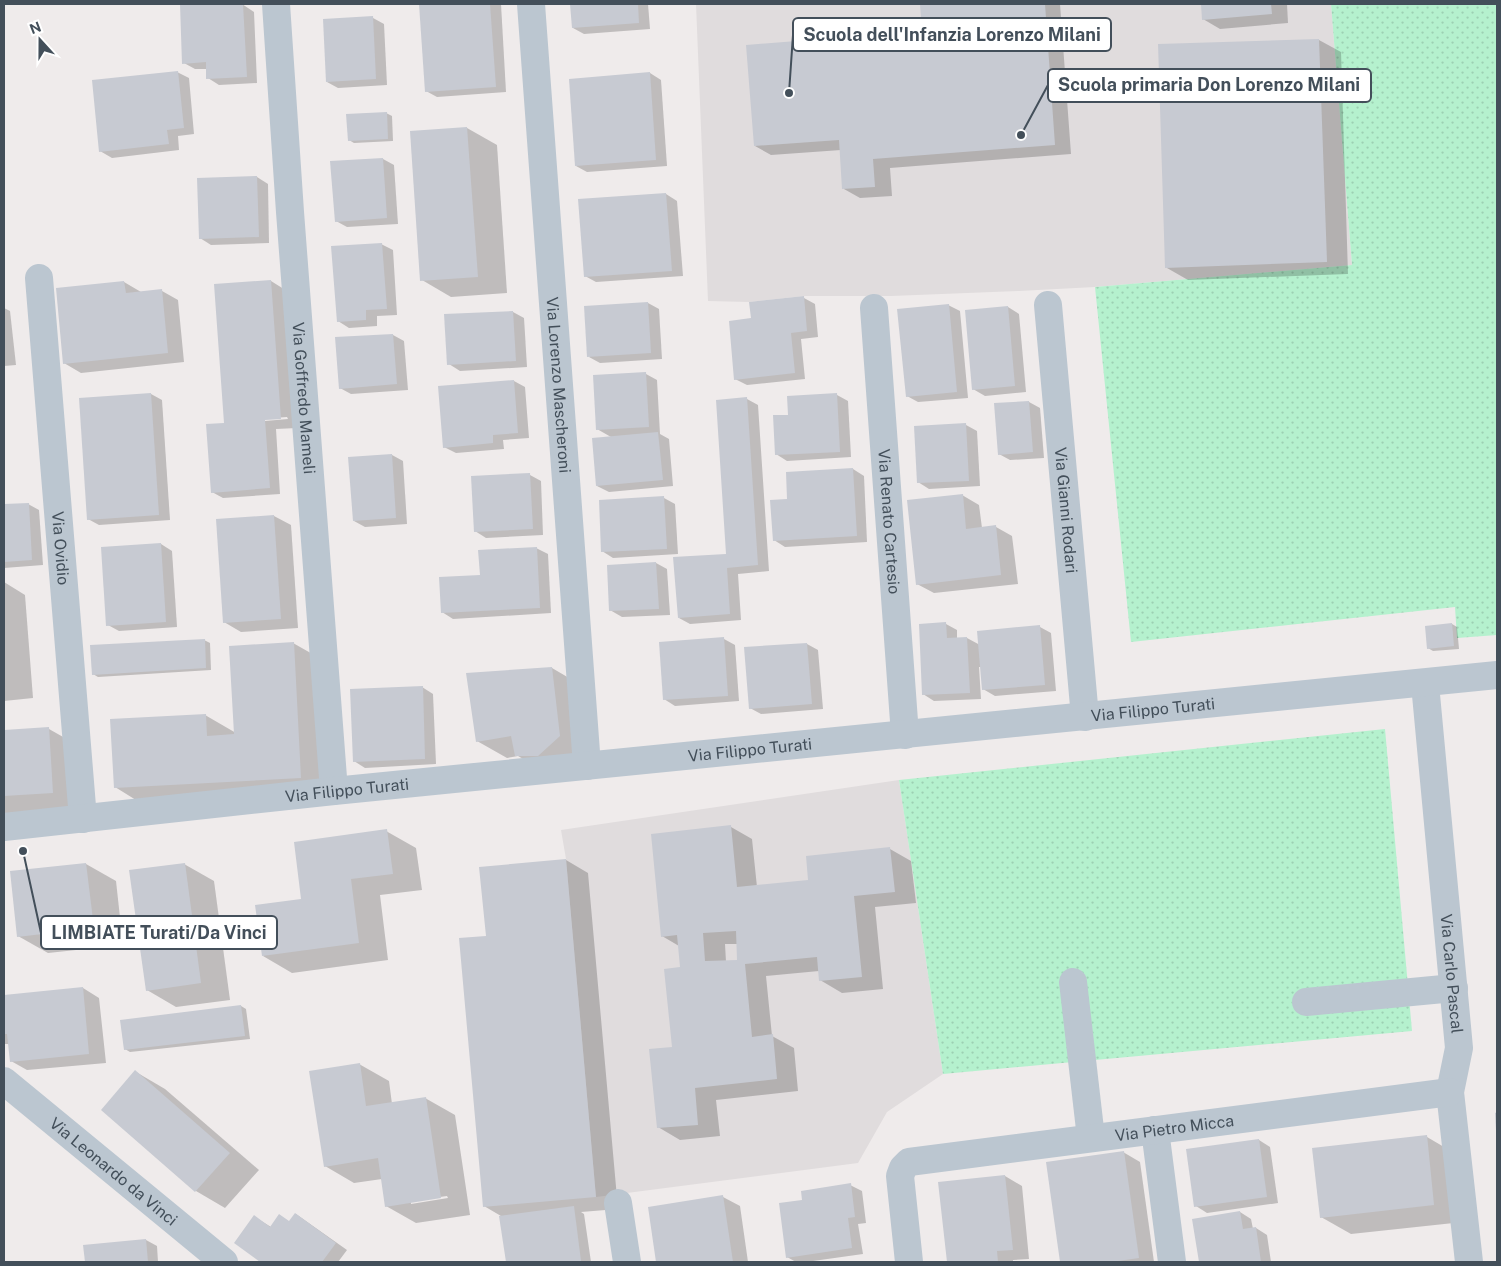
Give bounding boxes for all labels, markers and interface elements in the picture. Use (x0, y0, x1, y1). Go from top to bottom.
north arrow (15, 15, 65, 65)
text: N (27, 18, 43, 37)
callout: Scuola dell'Infanzia Lorenzo Milani (793, 18, 1111, 51)
text: Scuola dell'Infanzia Lorenzo Milani (803, 24, 1101, 45)
callout: Scuola primaria Don Lorenzo Milani (1048, 69, 1371, 102)
text: Scuola primaria Don Lorenzo Milani (1058, 74, 1360, 95)
street label: Via Lorenzo Mascheroni (543, 296, 574, 474)
street label: Via Goffredo Mameli (288, 321, 319, 475)
street label: Via Gianni Rodari (1051, 446, 1081, 574)
street label: Via Renato Cartesio (874, 448, 904, 595)
street label: Via Ovidio (48, 511, 73, 586)
street label: Via Filippo Turati (1090, 694, 1216, 725)
street label: Via Filippo Turati (687, 734, 813, 766)
street label: Via Filippo Turati (284, 775, 410, 806)
street label: Via Carlo Pascal (1437, 913, 1467, 1035)
callout: LIMBIATE Turati/Da Vinci (41, 916, 277, 949)
text: LIMBIATE Turati/Da Vinci (51, 922, 267, 943)
street label: Via Pietro Micca (1114, 1111, 1235, 1145)
street label: Via Leonardo da Vinci (46, 1114, 181, 1230)

